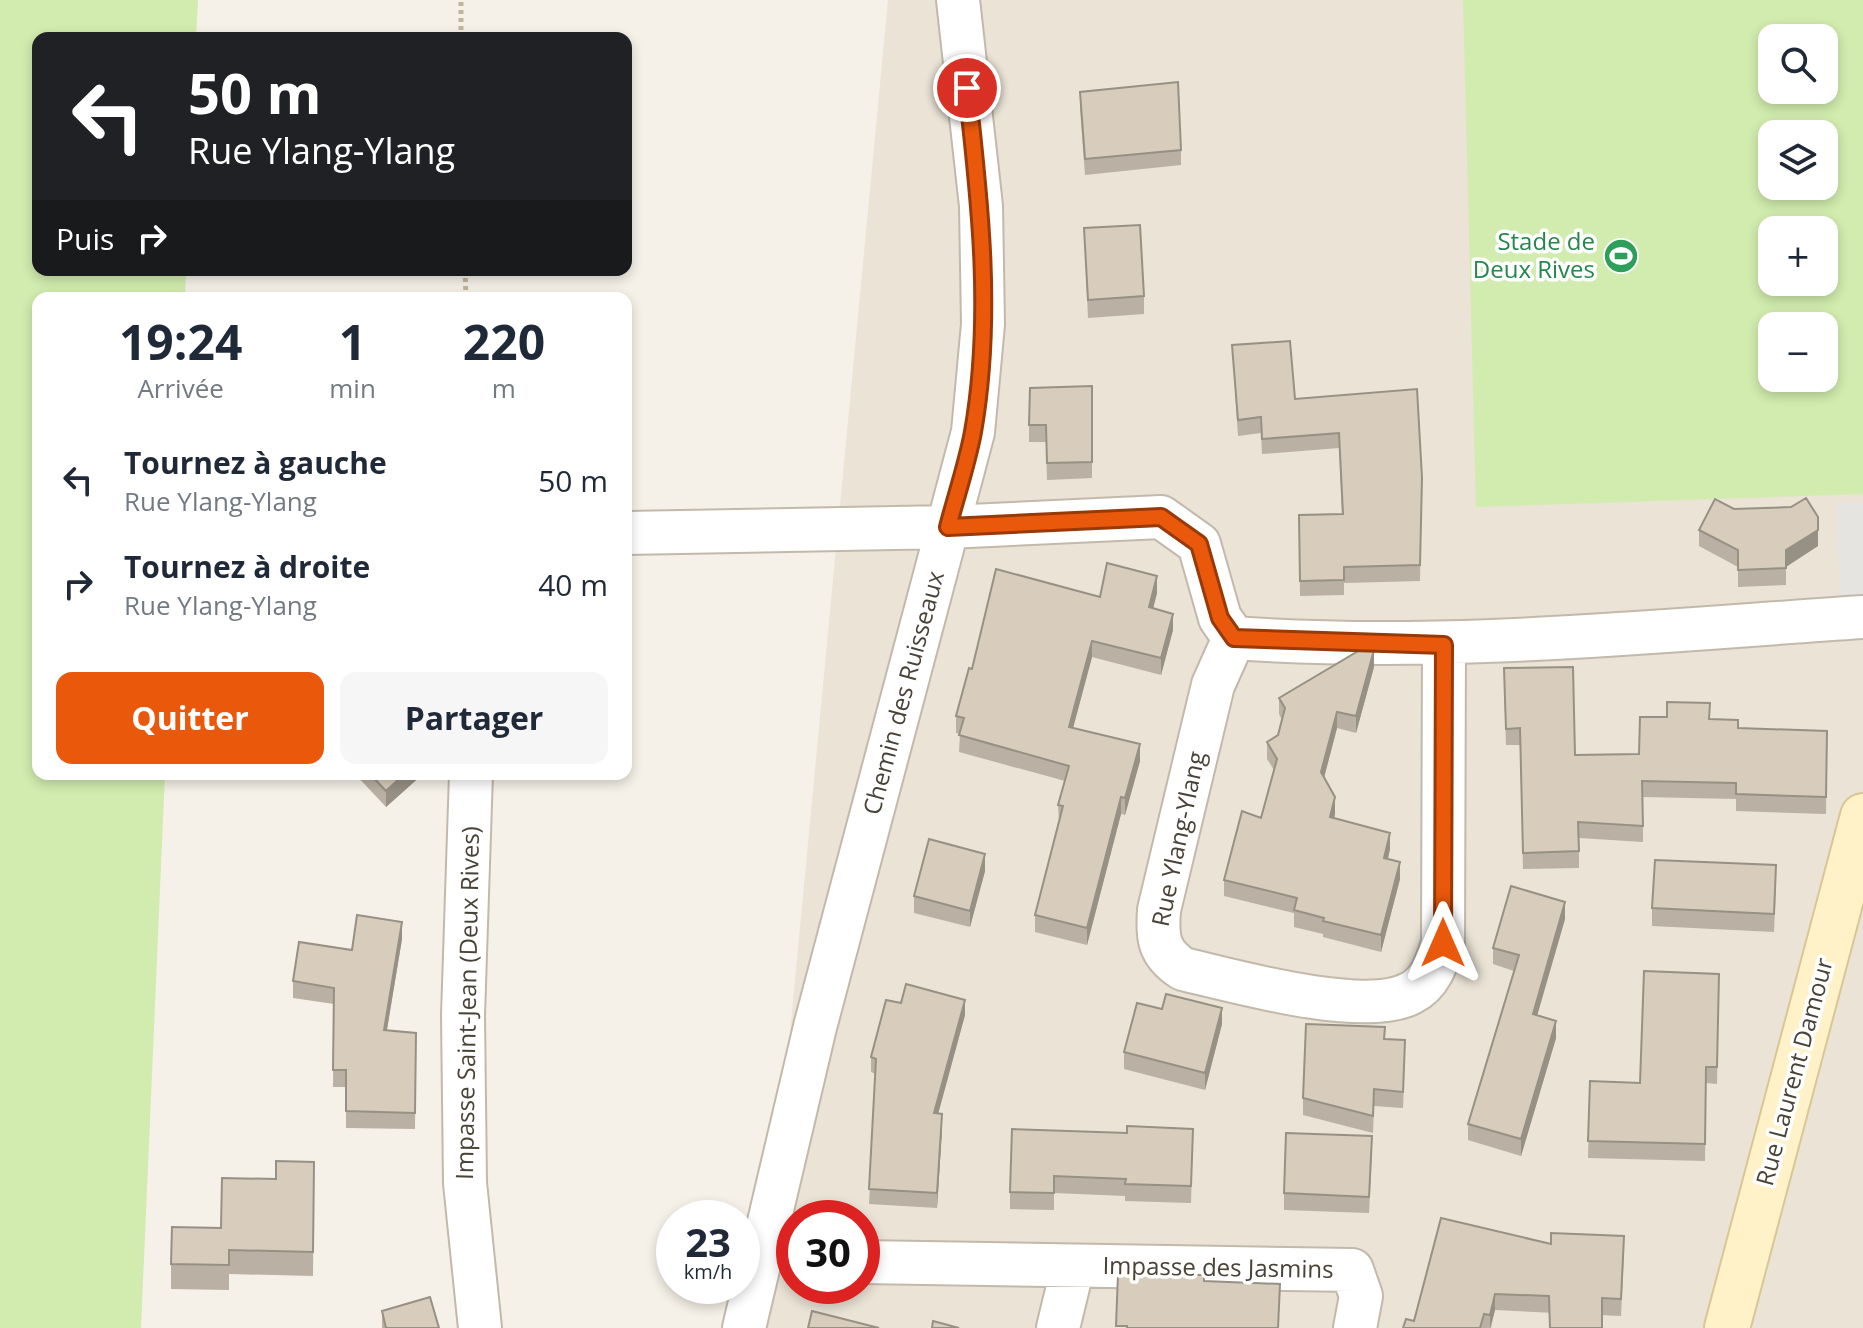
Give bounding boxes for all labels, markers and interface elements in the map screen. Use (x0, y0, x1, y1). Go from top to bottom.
map controls (1758, 24, 1838, 392)
button: search (1758, 24, 1838, 104)
text: 50 m (188, 54, 322, 130)
pin (933, 54, 1001, 122)
icon: left (56, 64, 160, 168)
icon: arrive (945, 66, 989, 110)
button: layers (1758, 120, 1838, 200)
text: Rue Ylang-Ylang (188, 126, 455, 175)
icon: right (130, 216, 174, 260)
button: + (1758, 216, 1838, 296)
text: Puis (56, 218, 114, 259)
place label: Stade de Deux Rives (1473, 224, 1595, 285)
sports icon: Stade de Deux Rives (1602, 237, 1640, 275)
text: 19:24 (119, 309, 242, 374)
text: 1 (339, 309, 366, 374)
text: 220 (463, 309, 545, 374)
button: − (1758, 312, 1838, 392)
text: Arrivée (137, 370, 224, 406)
text: min (329, 370, 376, 406)
text: m (492, 370, 516, 406)
text: Tournez à gauche (124, 442, 387, 483)
icon: left (56, 458, 100, 502)
text: 50 m (538, 460, 608, 501)
text: Rue Ylang-Ylang (124, 483, 317, 519)
text: Tournez à droite (124, 546, 370, 587)
icon: right (56, 562, 100, 606)
text: 40 m (538, 564, 608, 605)
street label: Chemin des Ruisseaux (854, 567, 951, 818)
text: Rue Ylang-Ylang (124, 587, 317, 623)
button: Quitter (56, 672, 324, 764)
button: Partager (340, 672, 608, 764)
street label: Rue Ylang-Ylang (1143, 748, 1212, 929)
street label: Impasse Saint-Jean (Deux Rives) (447, 826, 486, 1180)
position arrow (1401, 901, 1485, 985)
street label: Rue Laurent Damour (1747, 954, 1840, 1189)
speed limit sign: 30 (776, 1200, 880, 1304)
text: 23 (685, 1214, 731, 1269)
street label: Impasse des Jasmins (1102, 1248, 1334, 1285)
text: km/h (684, 1258, 732, 1285)

